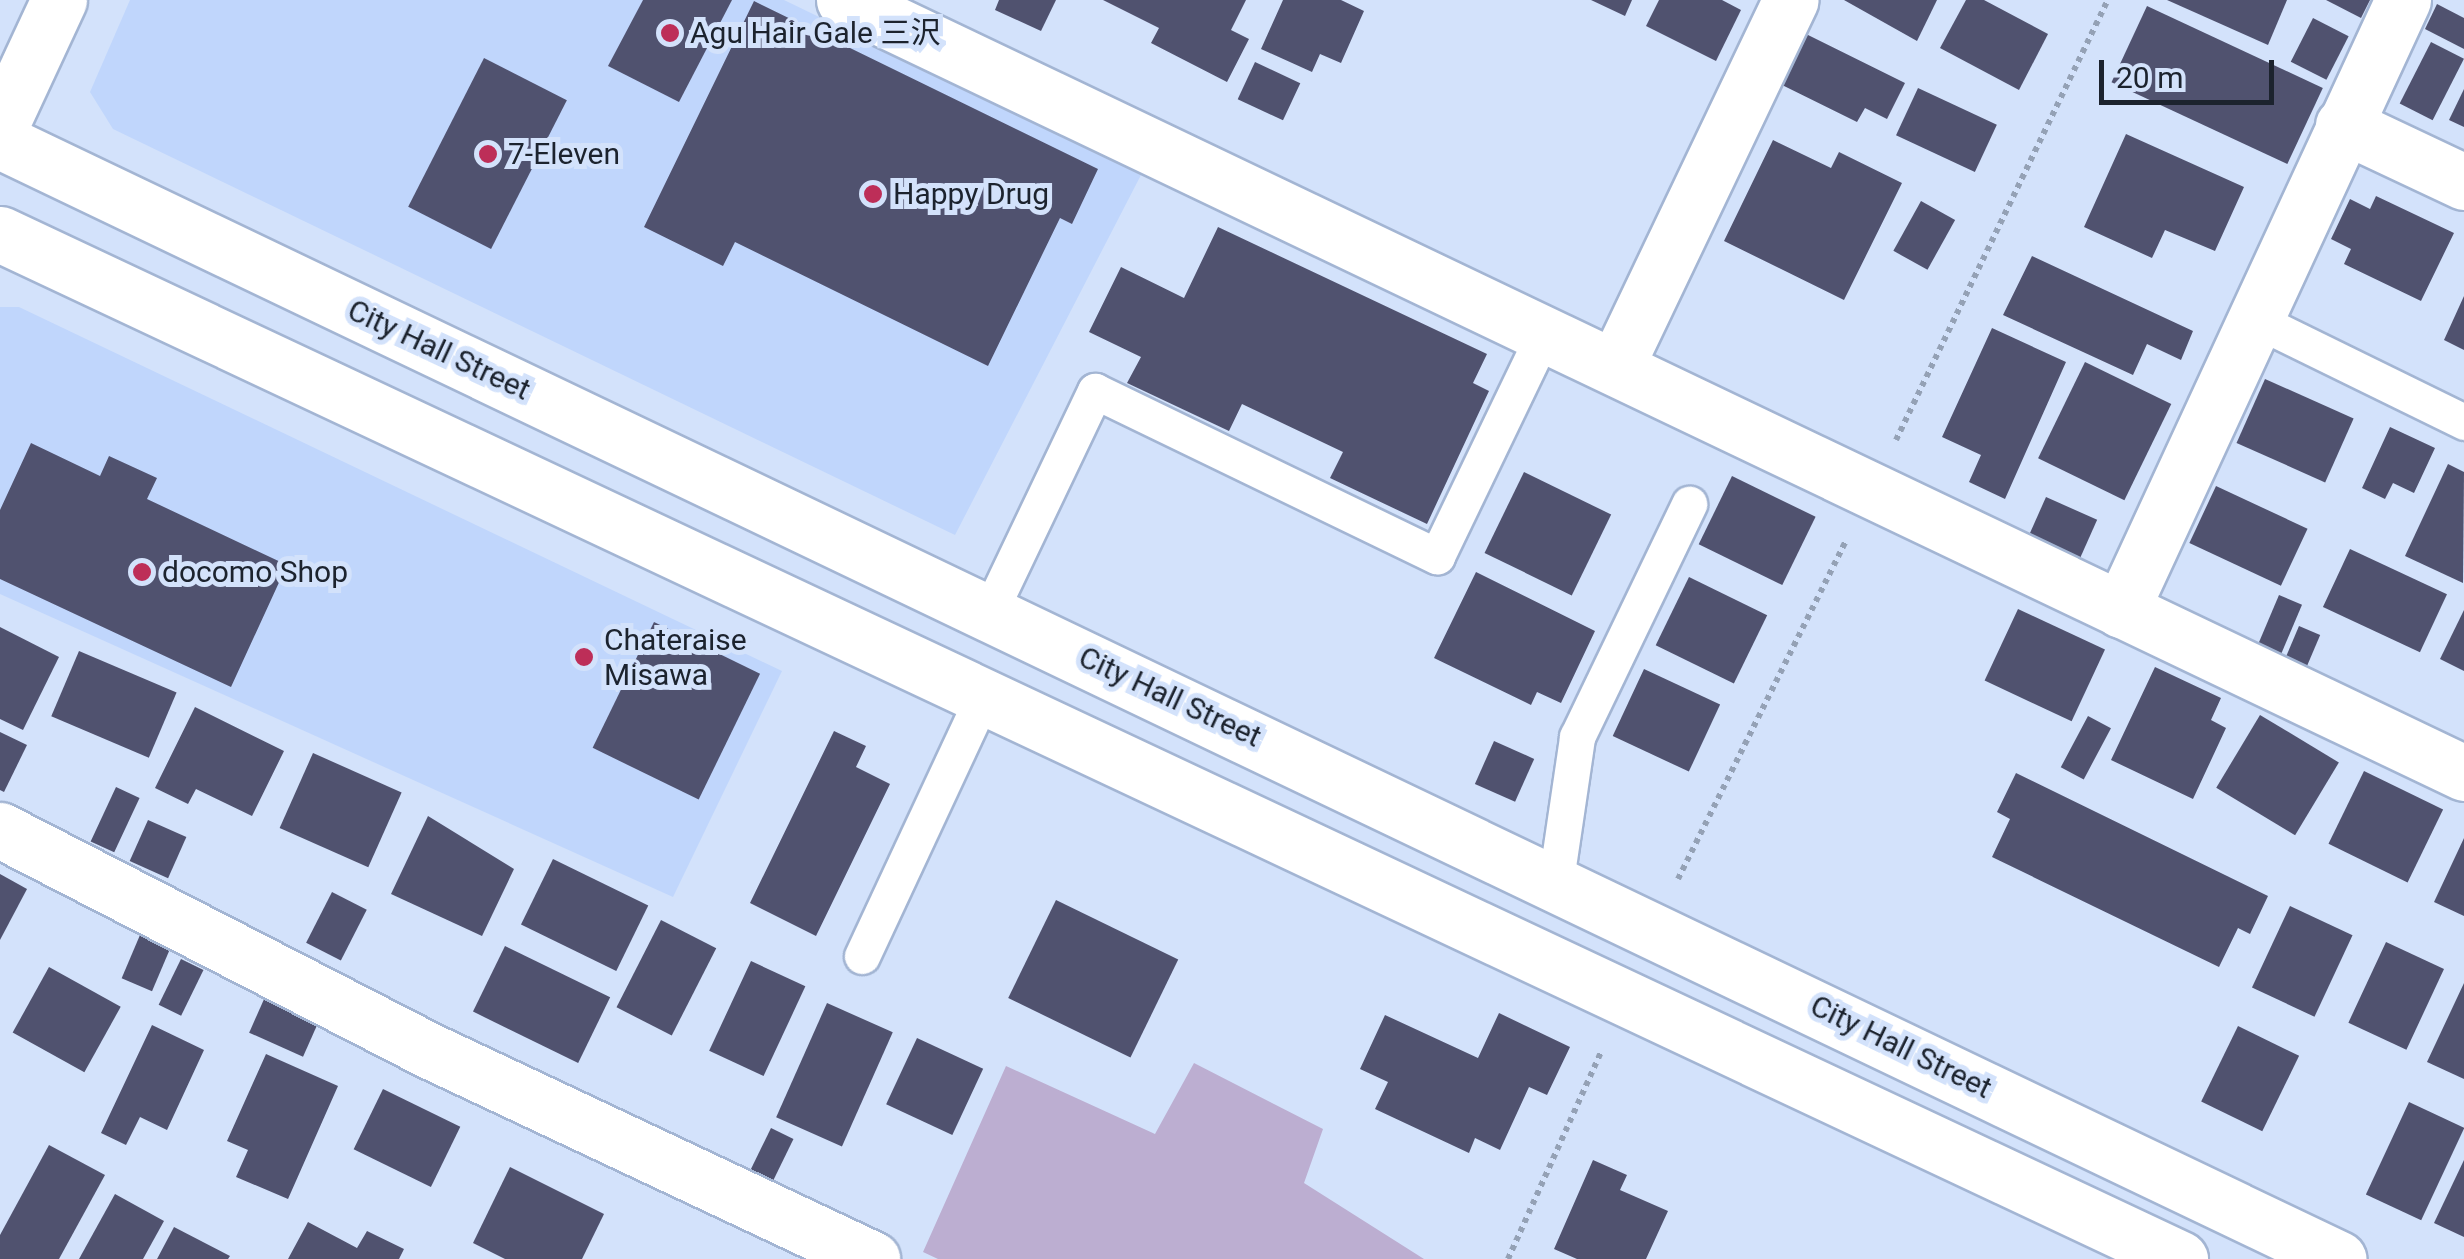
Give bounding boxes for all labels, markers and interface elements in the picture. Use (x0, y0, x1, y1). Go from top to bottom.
place label: Agu Hair Gale 三沢 (690, 15, 940, 51)
marker: Agu Hair Gale 三沢 (659, 22, 681, 44)
scale bar (2104, 40, 2279, 102)
text: 20 m (2116, 60, 2183, 95)
place label: 7-Eleven (508, 136, 620, 172)
marker: 7-Eleven (477, 143, 499, 165)
place label: Happy Drug (893, 176, 1049, 212)
marker: Happy Drug (862, 183, 884, 205)
street label: City Hall Street (342, 292, 536, 408)
place label: docomo Shop (162, 554, 348, 590)
marker: docomo Shop (131, 561, 153, 583)
place label: Chateraise Misawa (604, 622, 747, 692)
street label: City Hall Street (1073, 639, 1267, 755)
marker: Chateraise Misawa (573, 646, 595, 668)
street label: City Hall Street (1805, 988, 1997, 1106)

